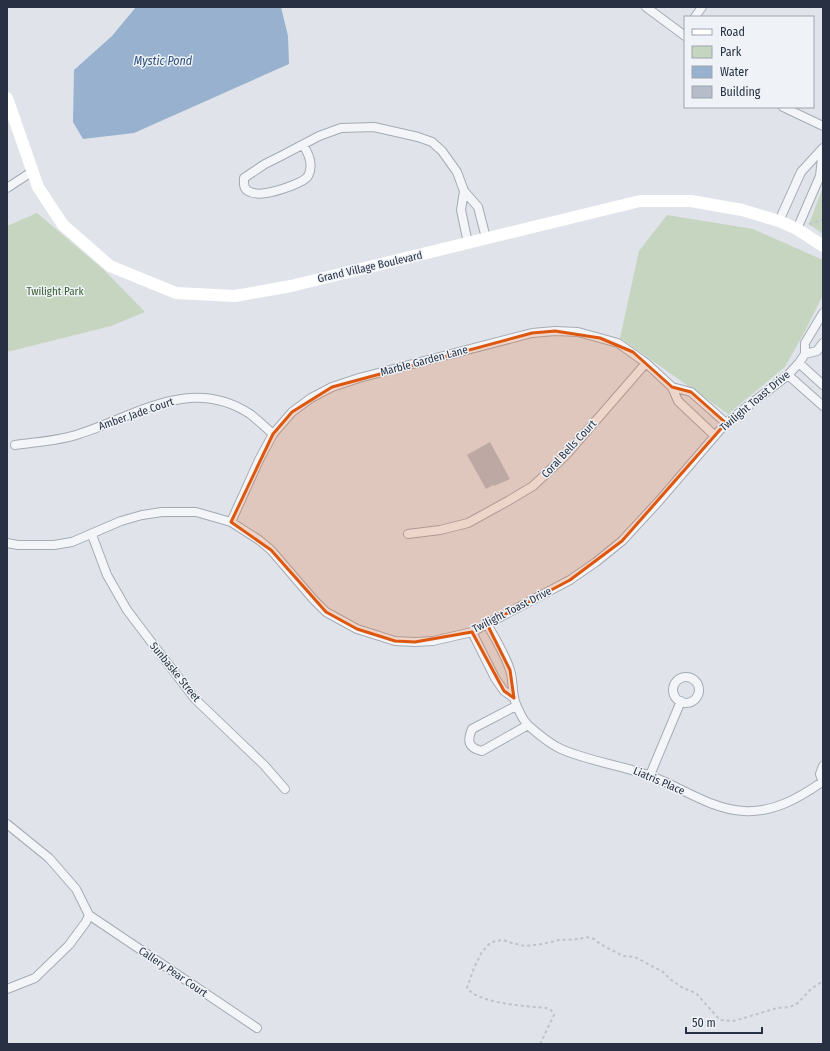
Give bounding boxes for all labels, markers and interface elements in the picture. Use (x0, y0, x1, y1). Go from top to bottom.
legend (684, 16, 814, 108)
text: Road (720, 25, 745, 39)
text: Park (720, 45, 742, 59)
water label: Mystic Pond (134, 54, 193, 68)
text: Water (720, 65, 749, 79)
text: Building (720, 85, 761, 99)
street label: Grand Village Boulevard (316, 249, 424, 285)
park label: Twilight Park (26, 285, 84, 298)
street label: Marble Garden Lane (379, 343, 469, 379)
street label: Twilight Toast Drive (717, 368, 793, 434)
street label: Amber Jade Court (97, 395, 176, 433)
street label: Coral Bells Court (539, 417, 599, 481)
street label: Twilight Toast Drive (470, 584, 554, 636)
street label: Sunbaske Street (147, 640, 203, 705)
street label: Liatris Place (631, 764, 687, 798)
street label: Callery Pear Court (136, 944, 210, 1000)
scale bar (686, 1009, 762, 1035)
text: 50 m (692, 1016, 716, 1030)

